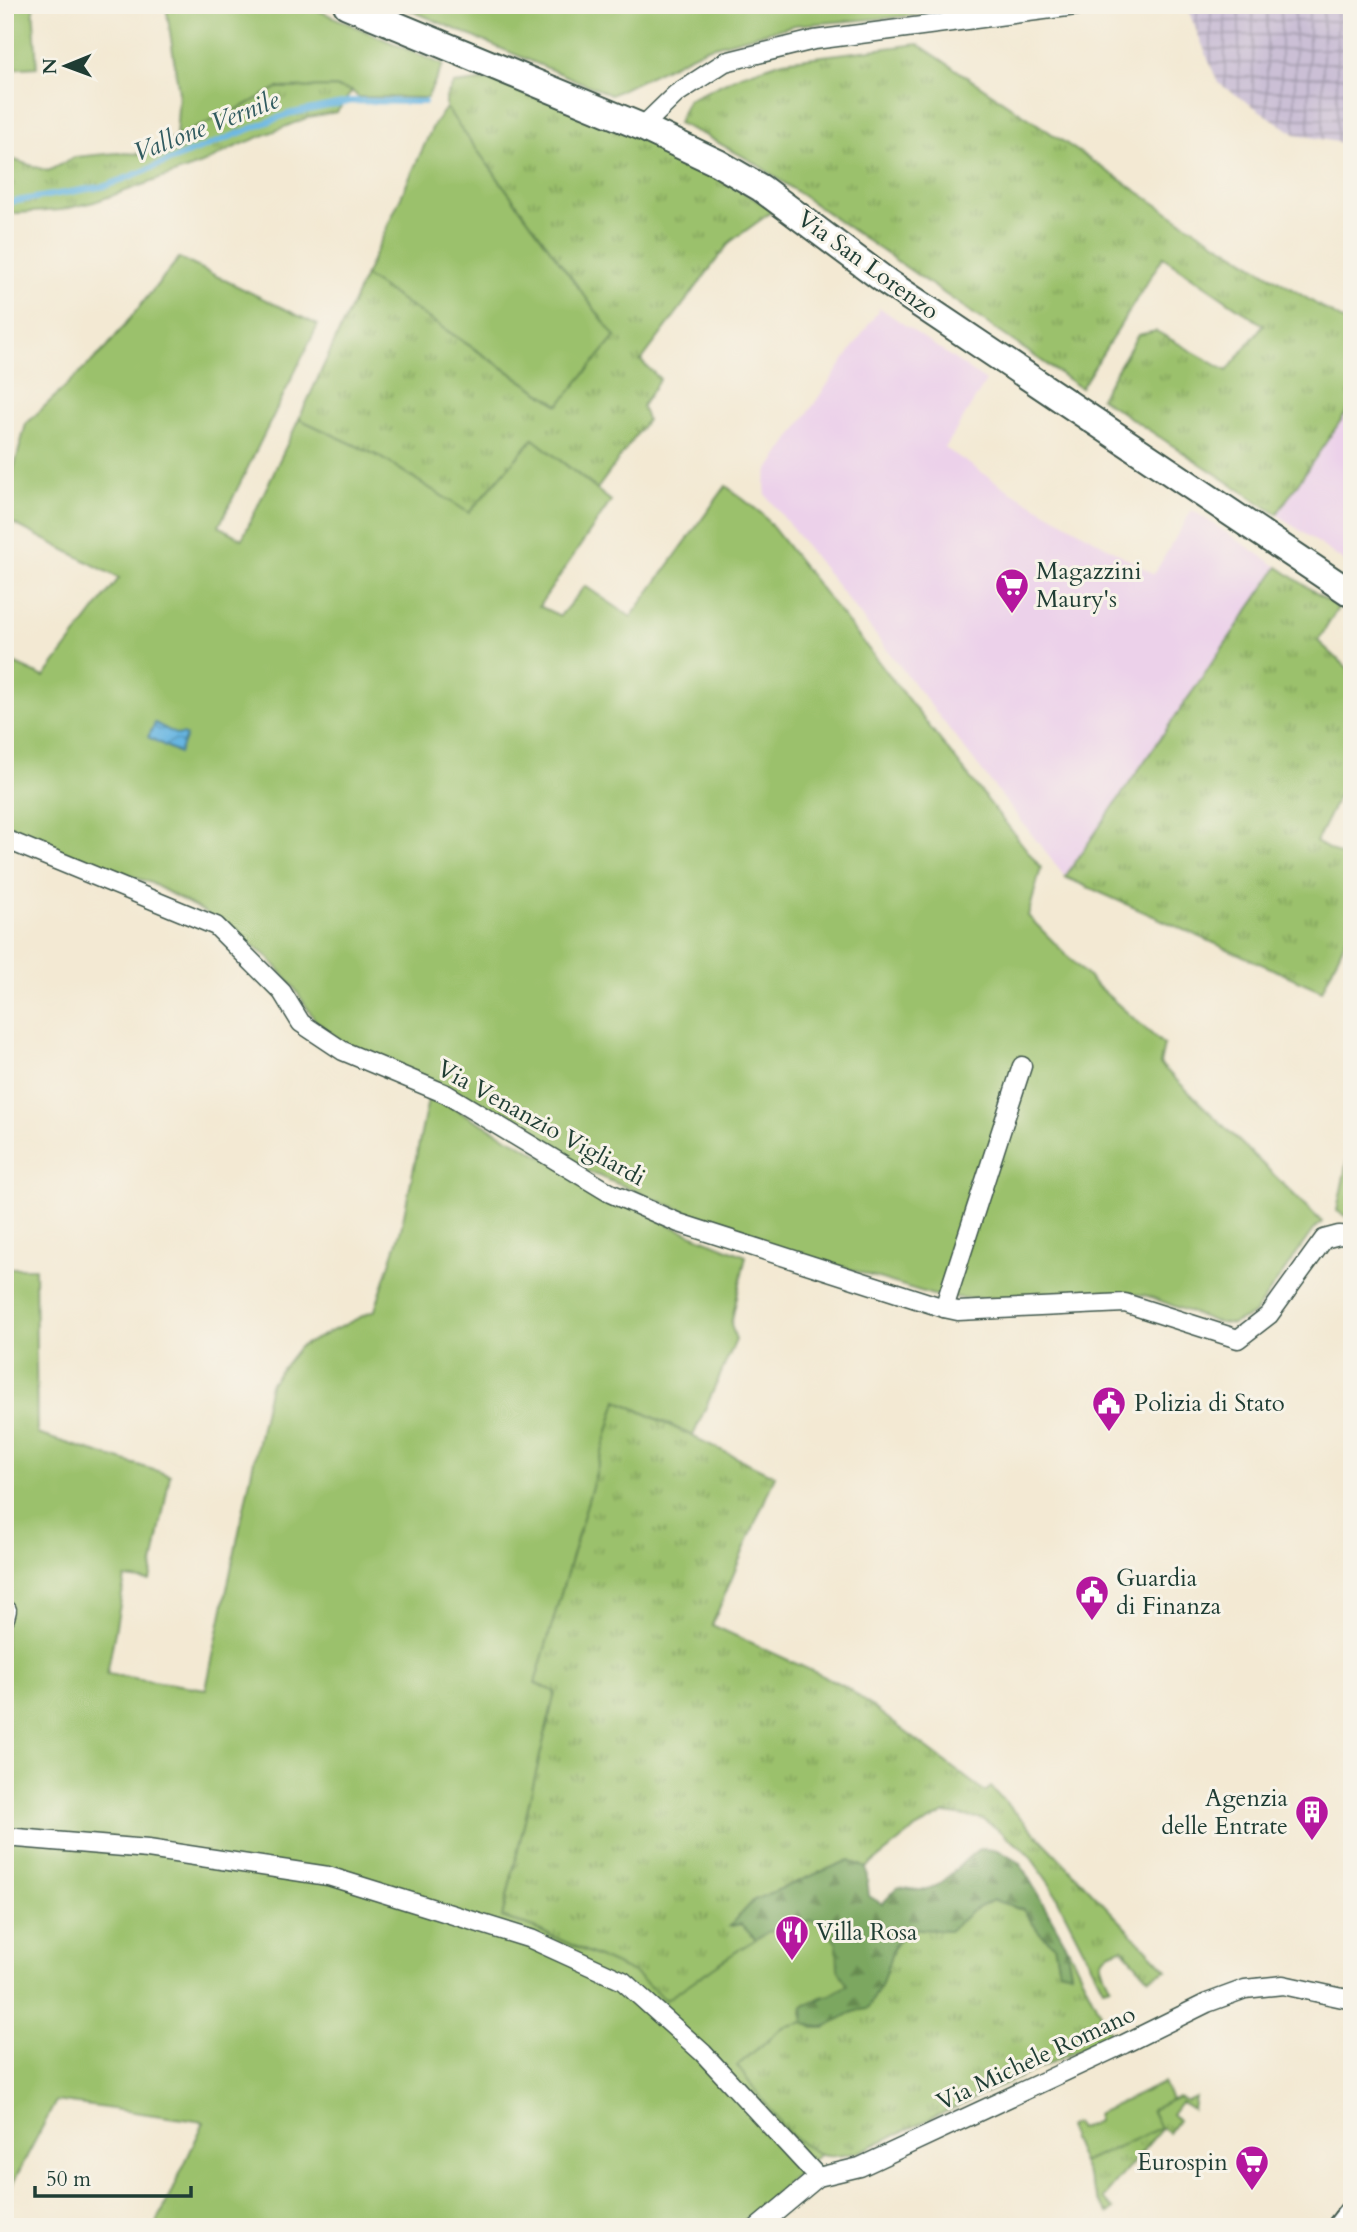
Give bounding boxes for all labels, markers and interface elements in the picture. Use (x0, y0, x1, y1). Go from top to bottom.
north arrow (32, 32, 102, 102)
text: N (37, 57, 63, 75)
water label: Vallone Vernile (128, 82, 285, 170)
street label: Via San Lorenzo (790, 202, 946, 328)
place label: Magazzini Maury's (1036, 555, 1142, 616)
supermarket icon: Magazzini Maury's (993, 566, 1031, 615)
street label: Via Venanzio Vigliardi (431, 1052, 651, 1194)
public building icon: Polizia di Stato (1090, 1384, 1128, 1433)
place label: Polizia di Stato (1134, 1387, 1285, 1420)
place label: Guardia di Finanza (1116, 1562, 1222, 1623)
public building icon: Guardia di Finanza (1073, 1573, 1111, 1622)
place label: Agenzia delle Entrate (1161, 1782, 1289, 1843)
building icon: Agenzia delle Entrate (1293, 1793, 1331, 1842)
restaurant icon: Villa Rosa (773, 1913, 811, 1962)
place label: Villa Rosa (816, 1916, 918, 1949)
street label: Via Michele Romano (931, 1997, 1141, 2119)
supermarket icon: Eurospin (1233, 2143, 1271, 2192)
place label: Eurospin (1137, 2146, 1228, 2179)
scale bar (35, 2155, 191, 2199)
text: 50 m (46, 2165, 91, 2194)

